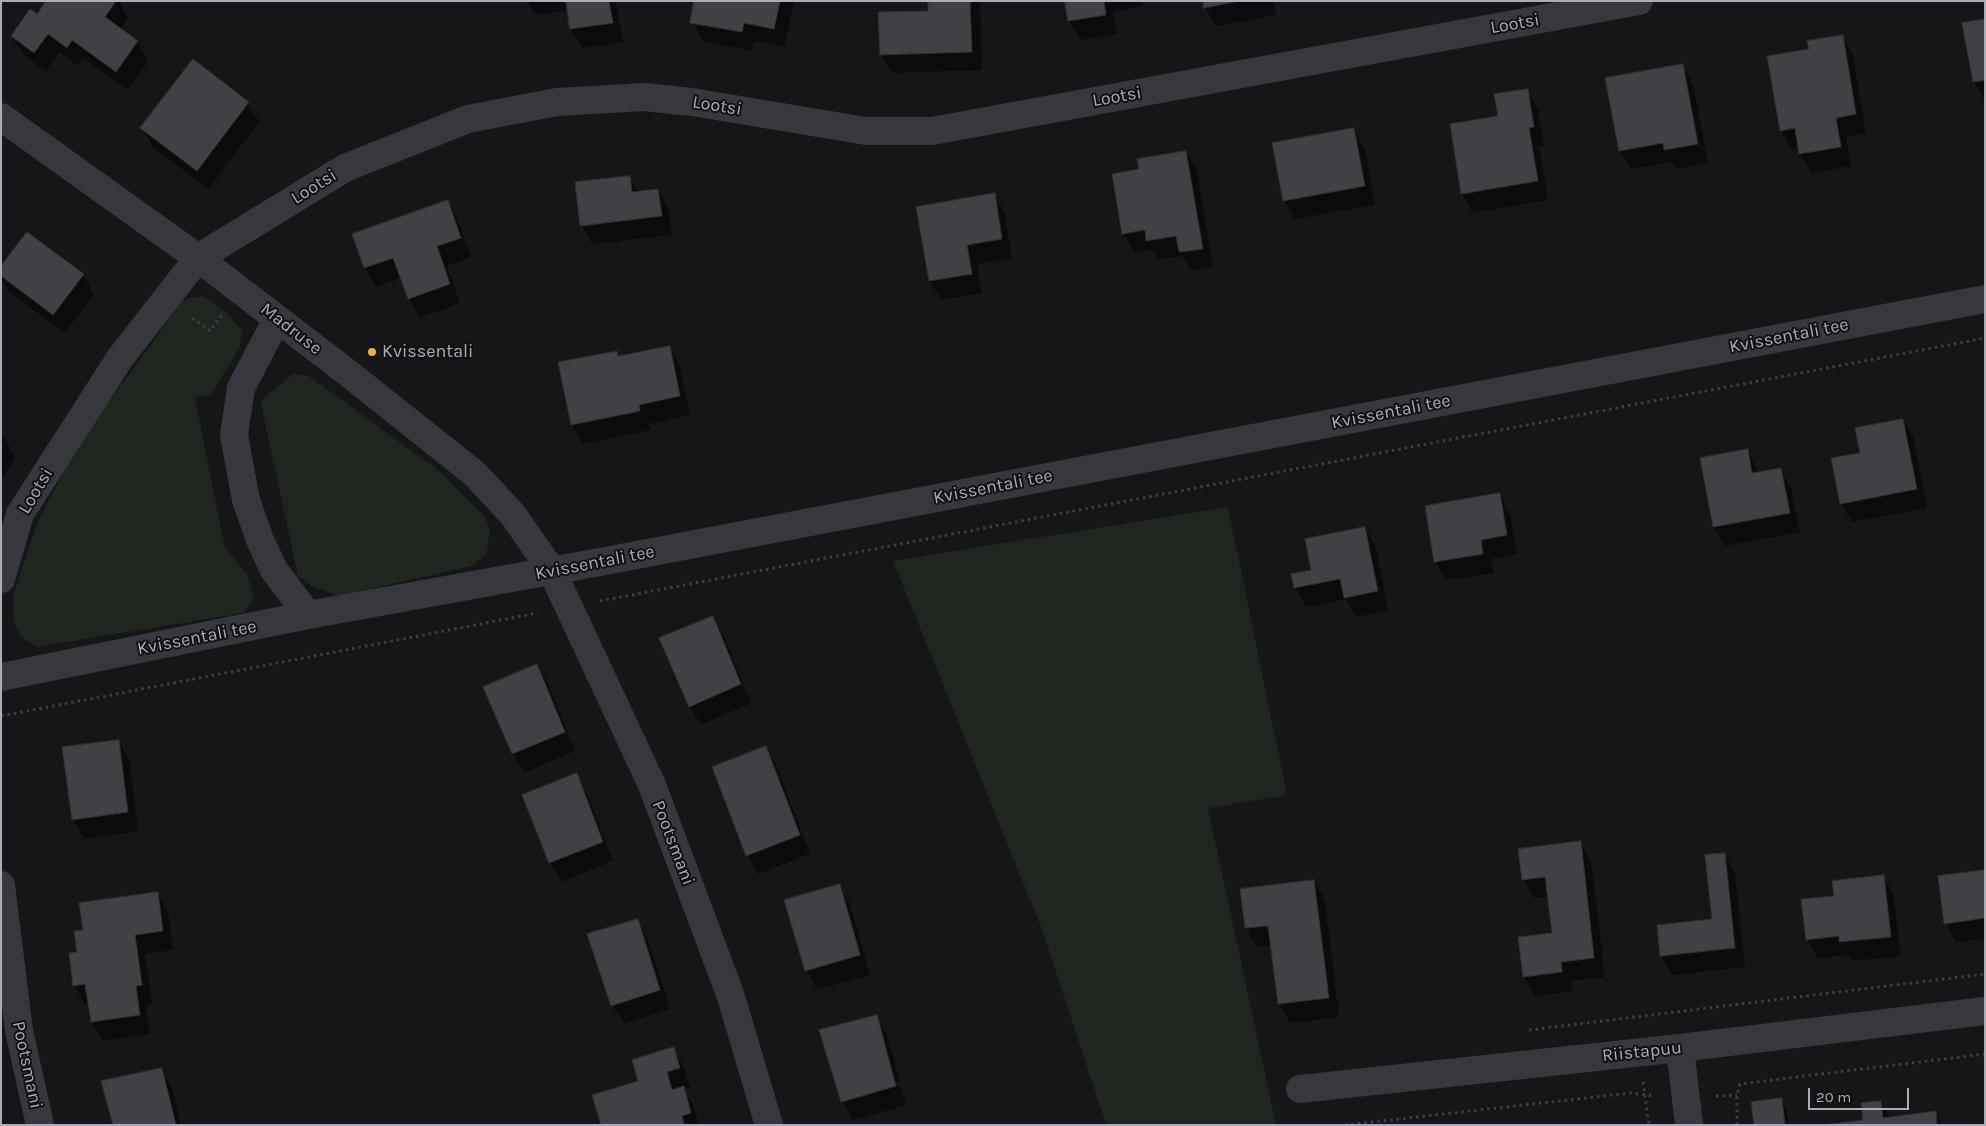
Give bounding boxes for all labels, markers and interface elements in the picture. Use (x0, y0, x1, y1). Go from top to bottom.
street label: Lootsi (1489, 9, 1541, 39)
street label: Lootsi (1091, 82, 1143, 112)
street label: Lootsi (691, 91, 743, 121)
street label: Lootsi (287, 165, 341, 209)
street label: Madruse (256, 298, 326, 360)
street label: Kvissentali tee (1728, 314, 1850, 358)
place label: Kvissentali (382, 341, 473, 363)
marker: Kvissentali (366, 346, 378, 358)
street label: Kvissentali tee (1330, 390, 1452, 434)
street label: Lootsi (14, 464, 58, 518)
street label: Kvissentali tee (932, 465, 1054, 509)
street label: Kvissentali tee (534, 541, 656, 585)
street label: Kvissentali tee (136, 616, 258, 660)
street label: Pootsmani (647, 798, 699, 888)
street label: Pootsmani (7, 1019, 47, 1111)
street label: Riistapuu (1601, 1037, 1683, 1067)
scale bar (1811, 1078, 1912, 1110)
text: 20 m (1816, 1088, 1851, 1106)

